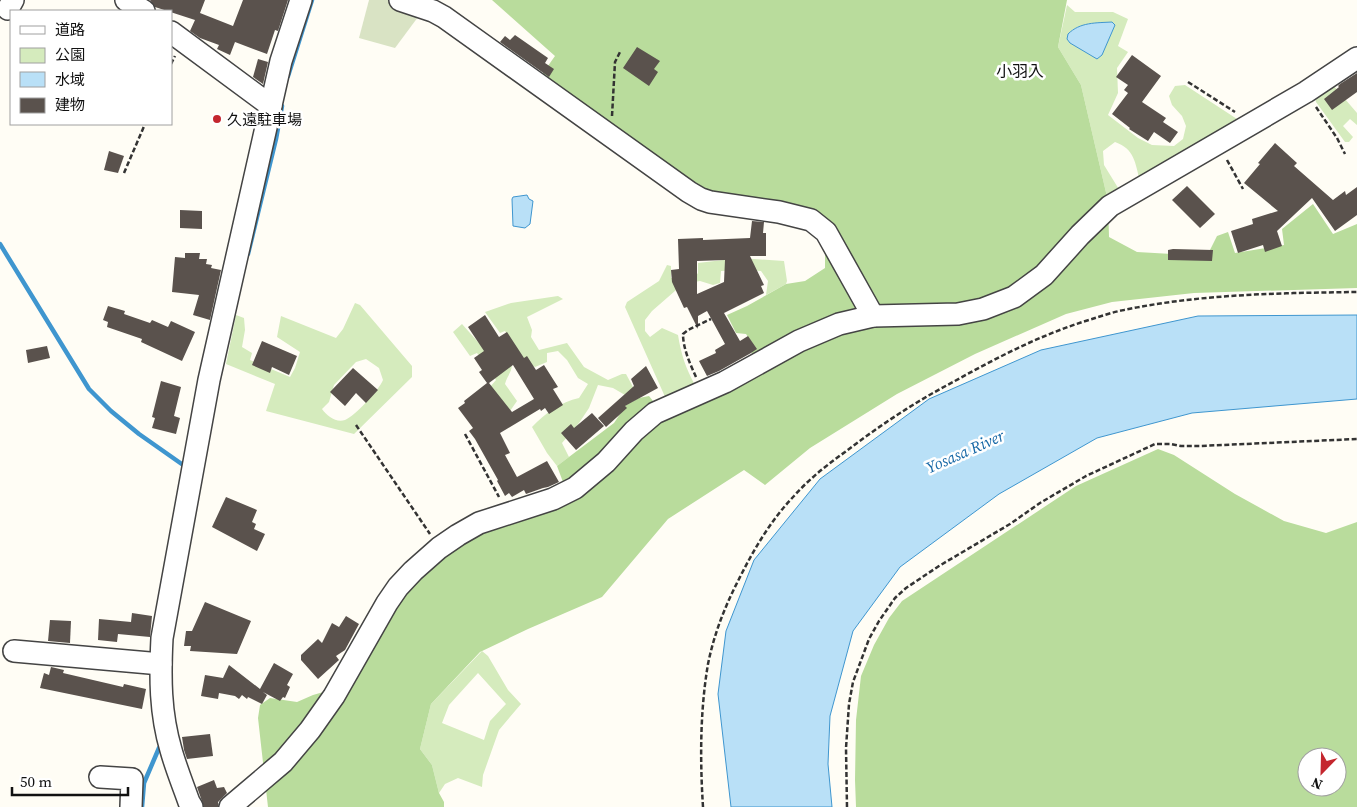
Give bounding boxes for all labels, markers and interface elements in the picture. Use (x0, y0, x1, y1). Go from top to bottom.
legend (10, 10, 172, 125)
text: 道路 (55, 19, 85, 40)
text: 公園 (55, 44, 85, 65)
district label: 小羽入 (996, 60, 1044, 82)
text: 水域 (55, 69, 85, 90)
text: 建物 (55, 94, 85, 115)
place label: 久遠駐車場 (227, 109, 302, 130)
marker: 久遠駐車場 (211, 113, 223, 125)
water label: Yosasa River (922, 424, 1008, 478)
north arrow (1297, 747, 1347, 797)
scale bar (12, 764, 129, 796)
text: 50 m (20, 771, 52, 792)
text: N (1308, 773, 1326, 795)

